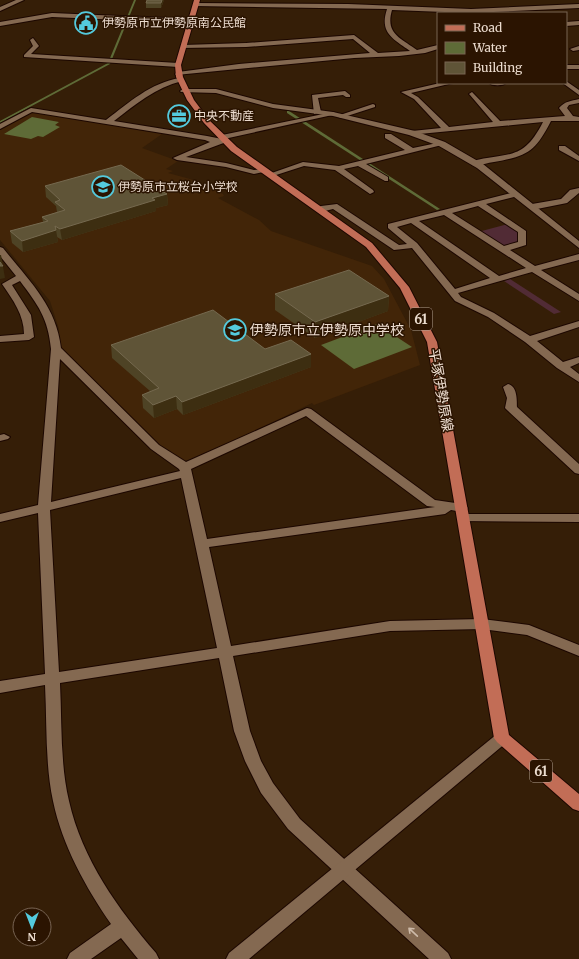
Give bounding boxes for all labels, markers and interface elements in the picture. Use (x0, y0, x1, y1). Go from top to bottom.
public building icon: 伊勢原市立伊勢原南公民館 (73, 10, 99, 36)
legend (437, 12, 567, 84)
place label: 伊勢原市立伊勢原南公民館 (102, 15, 246, 30)
text: Road (473, 20, 502, 35)
text: Water (472, 40, 508, 55)
text: Building (473, 60, 523, 75)
office icon: 中央不動産 (166, 103, 192, 129)
place label: 中央不動産 (194, 108, 254, 123)
school or university icon: 伊勢原市立桜台小学校 (90, 174, 116, 200)
place label: 伊勢原市立桜台小学校 (118, 179, 238, 194)
road number: 61 (410, 308, 432, 330)
school or university icon: 伊勢原市立伊勢原中学校 (222, 317, 248, 343)
place label: 伊勢原市立伊勢原中学校 (250, 321, 404, 339)
street label: 平塚伊勢原線 (425, 347, 457, 433)
road number: 61 (530, 760, 552, 782)
north arrow (12, 907, 52, 947)
one-way arrow (408, 928, 418, 937)
text: N (27, 930, 36, 944)

